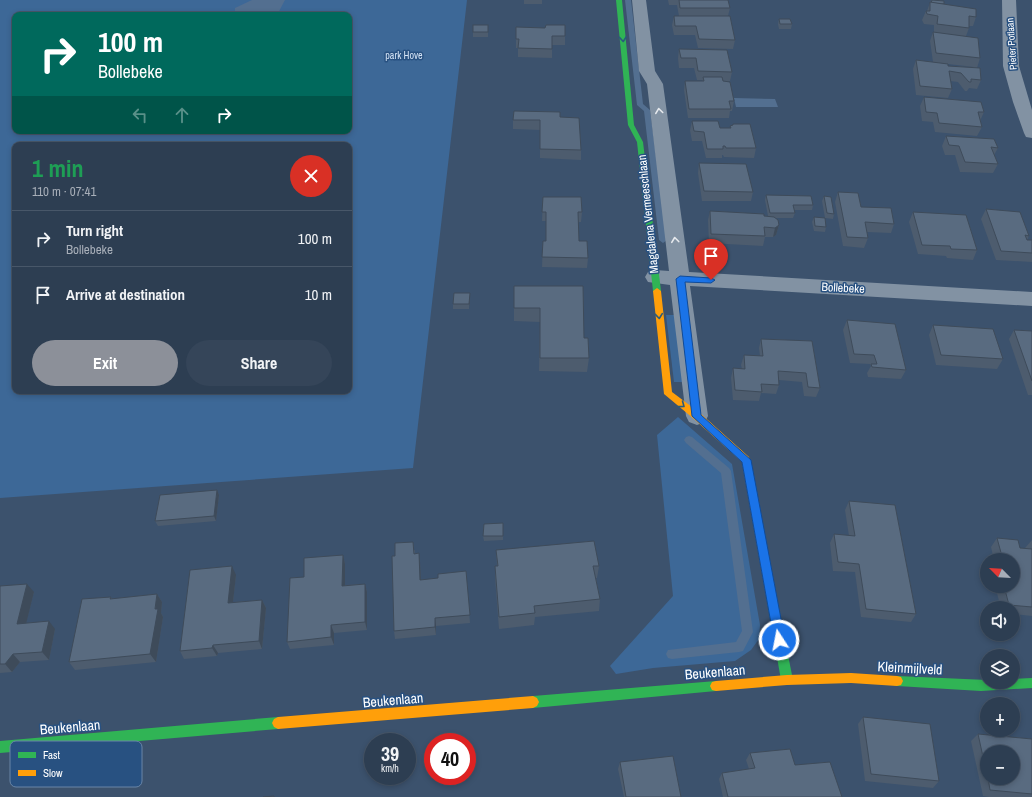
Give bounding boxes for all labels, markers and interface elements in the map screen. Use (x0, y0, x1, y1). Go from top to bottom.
street label: Pieter Potlaan (1003, 18, 1020, 70)
text: 100 m (98, 23, 163, 61)
icon: right (32, 28, 84, 80)
one-way arrow (618, 36, 627, 42)
park label: park Hove (385, 49, 423, 62)
text: Bollebeke (98, 59, 163, 84)
icon: left (129, 104, 151, 126)
icon: ahead (171, 104, 193, 126)
icon: right (213, 104, 235, 126)
one-way arrow (655, 108, 664, 114)
text: 1 min (32, 152, 83, 184)
street label: Magdalena Vermeeschlaan (634, 154, 662, 274)
button: close (290, 155, 332, 197)
text: 110 m · 07:41 (32, 183, 96, 200)
text: Turn right (66, 220, 123, 241)
icon: right (32, 228, 54, 250)
text: 100 m (298, 228, 332, 249)
one-way arrow (671, 237, 680, 243)
pin (694, 239, 728, 280)
text: Bollebeke (66, 241, 113, 258)
icon: arrive (700, 245, 722, 267)
street label: Bollebeke (821, 279, 865, 297)
icon: arrive (32, 284, 54, 306)
text: Arrive at destination (66, 284, 185, 305)
text: 10 m (305, 284, 332, 305)
one-way arrow (654, 313, 663, 319)
button: Exit (32, 340, 178, 386)
button: Share (186, 340, 332, 386)
one-way arrow (678, 401, 685, 408)
north arrow (980, 553, 1020, 593)
map controls (980, 553, 1020, 785)
button: sound (980, 601, 1020, 641)
position arrow (758, 619, 800, 661)
button: layers (980, 649, 1020, 689)
street label: Kleinmijlveld (877, 657, 943, 679)
street label: Beukenlaan (684, 660, 746, 684)
street label: Beukenlaan (362, 688, 424, 712)
button: + (980, 697, 1020, 737)
street label: Beukenlaan (39, 715, 101, 739)
speed limit sign: 40 (424, 733, 476, 785)
text: 39 (381, 740, 399, 767)
legend (10, 741, 142, 787)
button: − (980, 745, 1020, 785)
text: Fast (43, 748, 61, 762)
text: km/h (381, 762, 399, 775)
text: Slow (43, 766, 63, 780)

